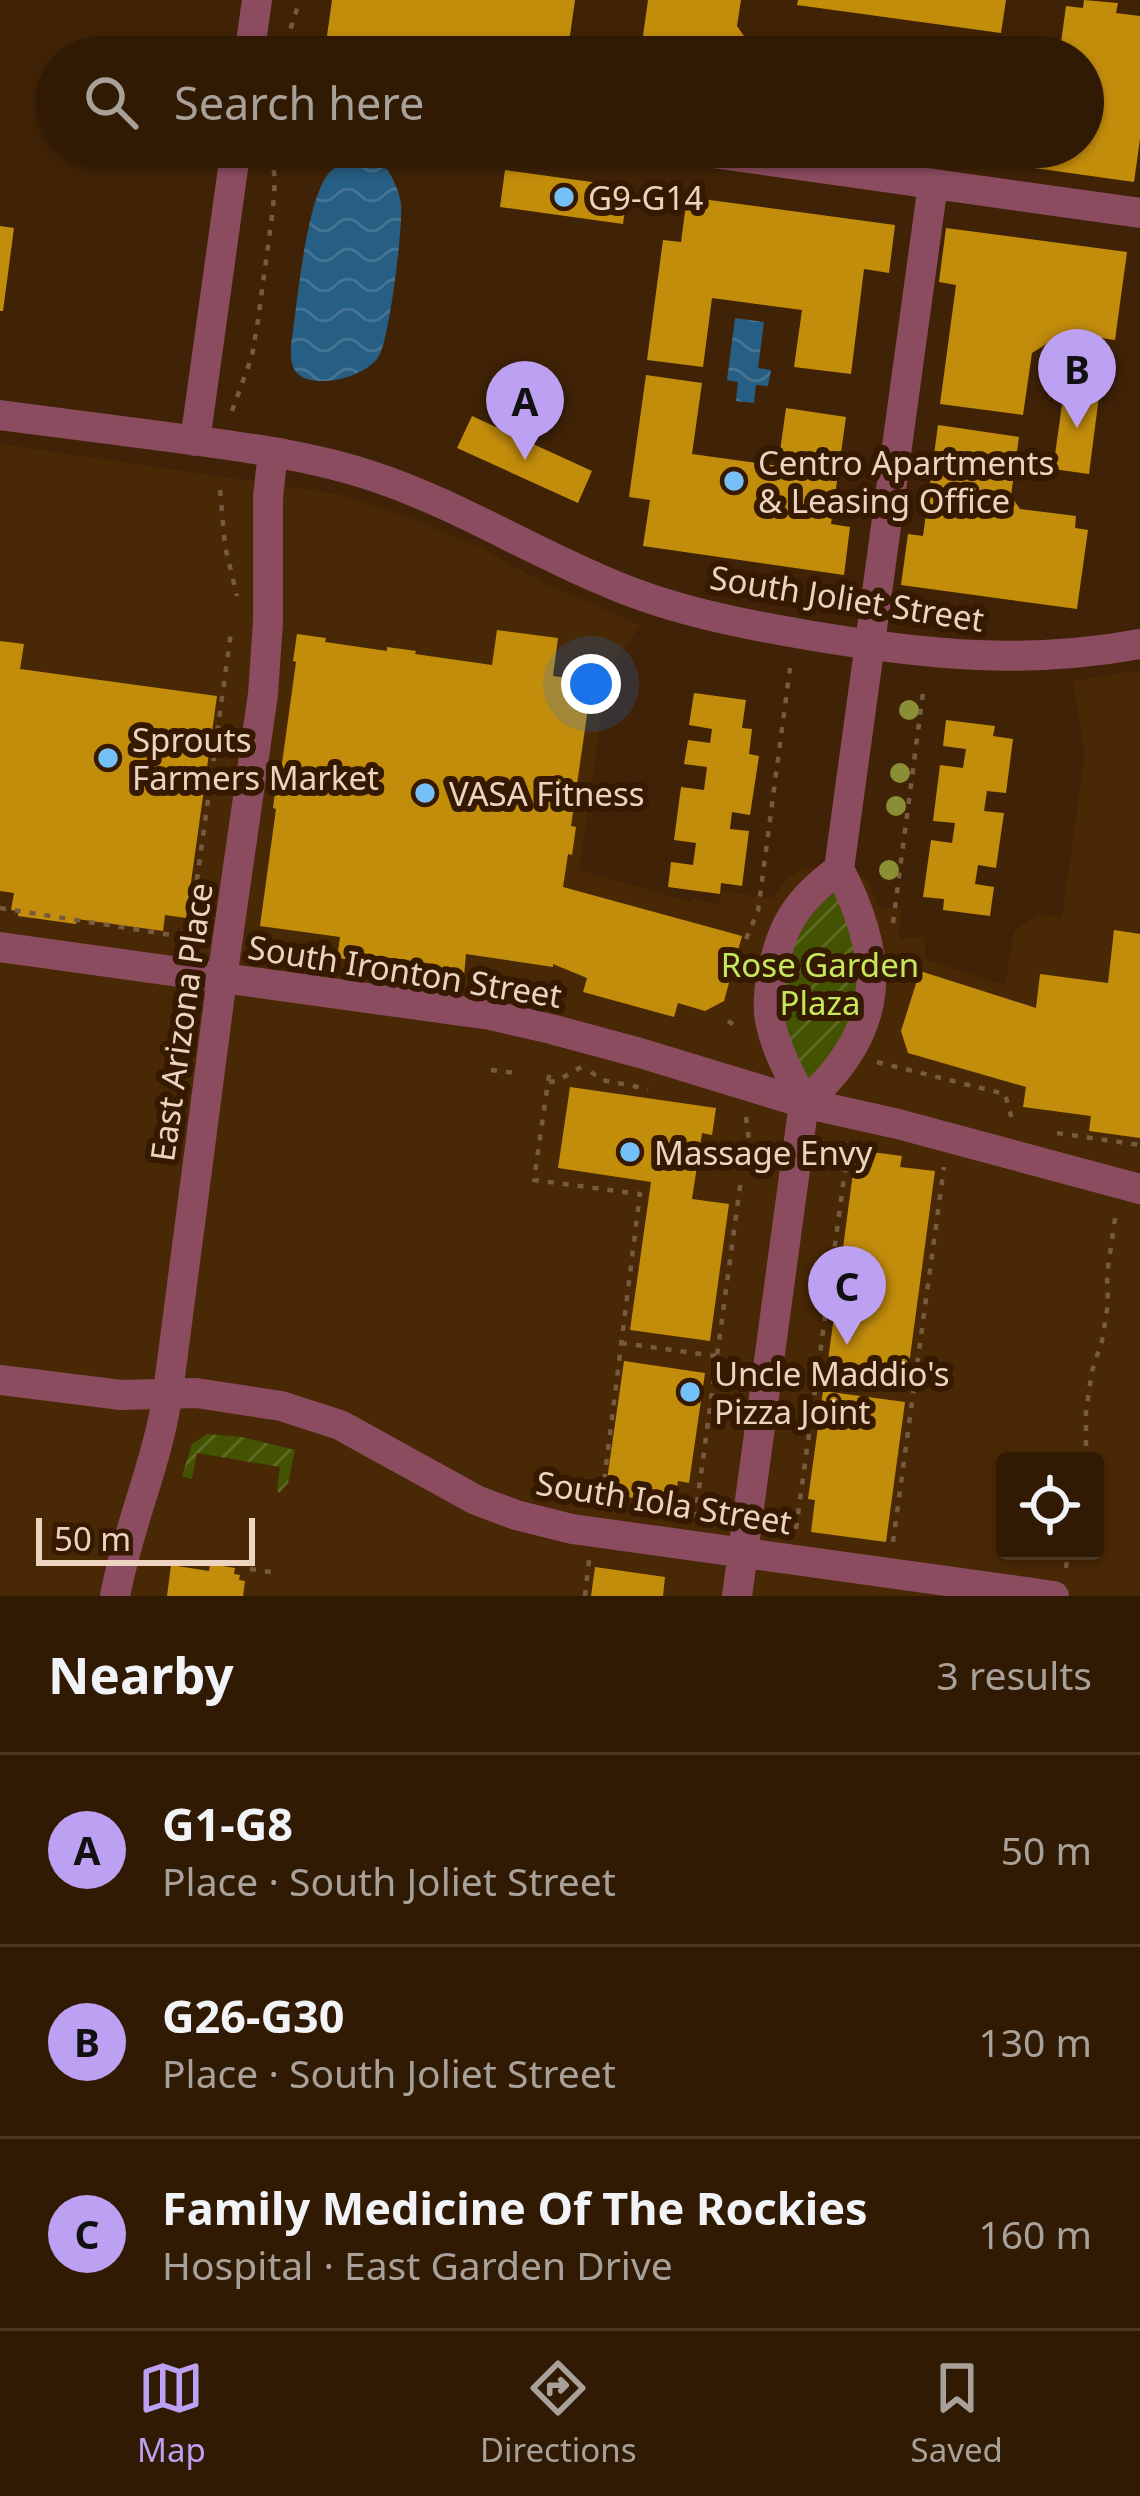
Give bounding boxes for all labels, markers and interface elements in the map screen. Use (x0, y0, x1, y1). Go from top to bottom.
search box (36, 36, 1104, 168)
icon: search (78, 69, 144, 135)
text: Search here (174, 72, 424, 133)
place label: G9-G14 (588, 175, 703, 220)
marker: G9-G14 (551, 184, 577, 210)
pin: B (1038, 329, 1116, 428)
pin: A (486, 361, 564, 460)
place label: Centro Apartments & Leasing Office (758, 440, 1054, 523)
marker: Centro Apartments & Leasing Office (721, 468, 747, 494)
street label: South Joliet Street (707, 554, 987, 642)
your location (561, 654, 621, 714)
place label: Sprouts Farmers Market (132, 717, 379, 800)
marker: Sprouts Farmers Market (95, 745, 121, 771)
place label: VASA Fitness (449, 771, 645, 816)
marker: VASA Fitness (412, 780, 438, 806)
street label: East Arizona Place (139, 880, 223, 1164)
street label: South Ironton Street (245, 924, 565, 1018)
park label: Rose Garden Plaza (721, 942, 919, 1025)
place label: Massage Envy (654, 1130, 873, 1175)
marker: Massage Envy (617, 1139, 643, 1165)
pin: C (808, 1246, 886, 1345)
place label: Uncle Maddio's Pizza Joint (714, 1351, 950, 1434)
marker: Uncle Maddio's Pizza Joint (677, 1379, 703, 1405)
map controls (996, 1452, 1104, 1560)
button: locate (996, 1452, 1104, 1560)
street label: South Iola Street (533, 1460, 795, 1544)
scale bar (36, 1512, 255, 1565)
text: 50 m (54, 1516, 131, 1561)
text: Nearby (48, 1639, 234, 1709)
text: 3 results (937, 1648, 1092, 1701)
text: G1-G8 (162, 1793, 293, 1854)
text: A (74, 1823, 101, 1876)
text: 50 m (1001, 1823, 1092, 1876)
text: Place · South Joliet Street (162, 1854, 616, 1907)
text: G26-G30 (162, 1985, 345, 2046)
text: B (74, 2015, 100, 2068)
text: 130 m (978, 2015, 1092, 2068)
text: Place · South Joliet Street (162, 2046, 616, 2099)
text: Family Medicine Of The Rockies (162, 2177, 868, 2238)
text: C (74, 2207, 100, 2260)
text: 160 m (978, 2207, 1092, 2260)
text: Hospital · East Garden Drive (162, 2238, 673, 2291)
tab: Map (137, 2355, 206, 2472)
tab: Directions (480, 2355, 637, 2472)
tab: Saved (911, 2355, 1003, 2472)

